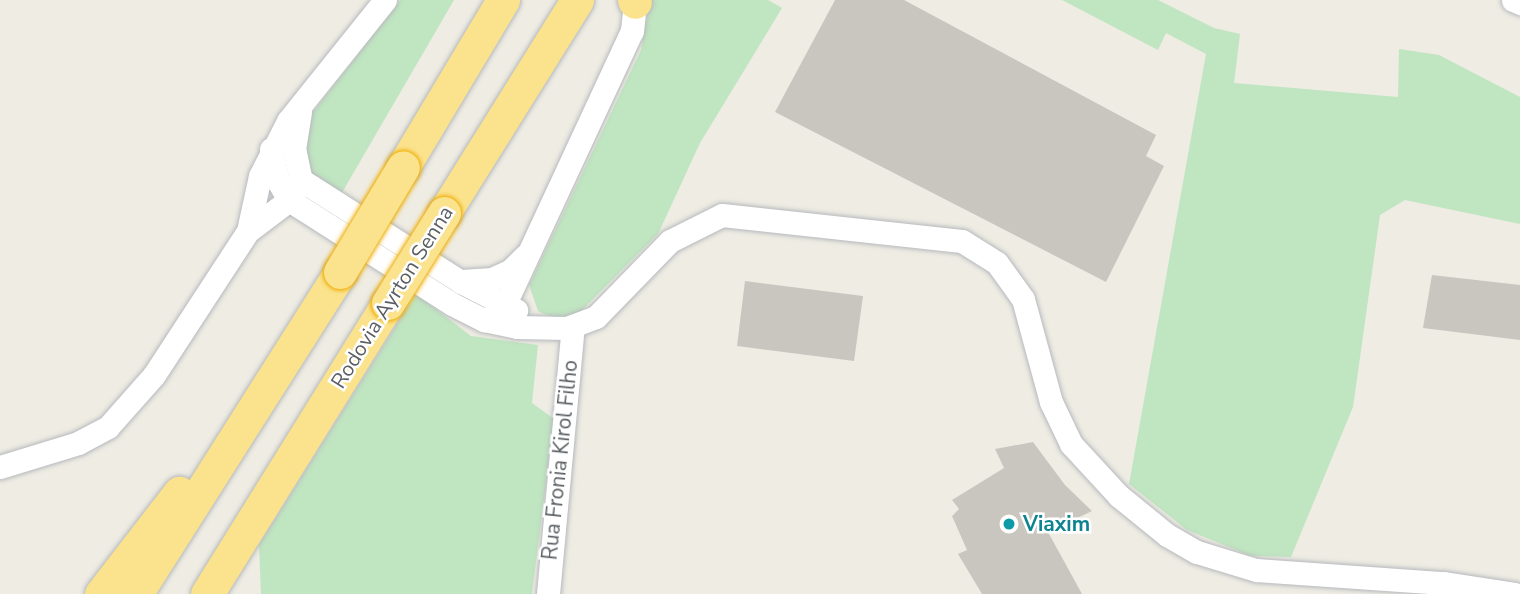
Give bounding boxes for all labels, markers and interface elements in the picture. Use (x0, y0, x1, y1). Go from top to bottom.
street label: Rodovia Ayrton Senna (326, 201, 458, 393)
street label: Rua Fronia Kirol Filho (537, 359, 583, 561)
place label: Viaxim (1023, 511, 1090, 537)
marker: Viaxim (1001, 516, 1017, 532)

